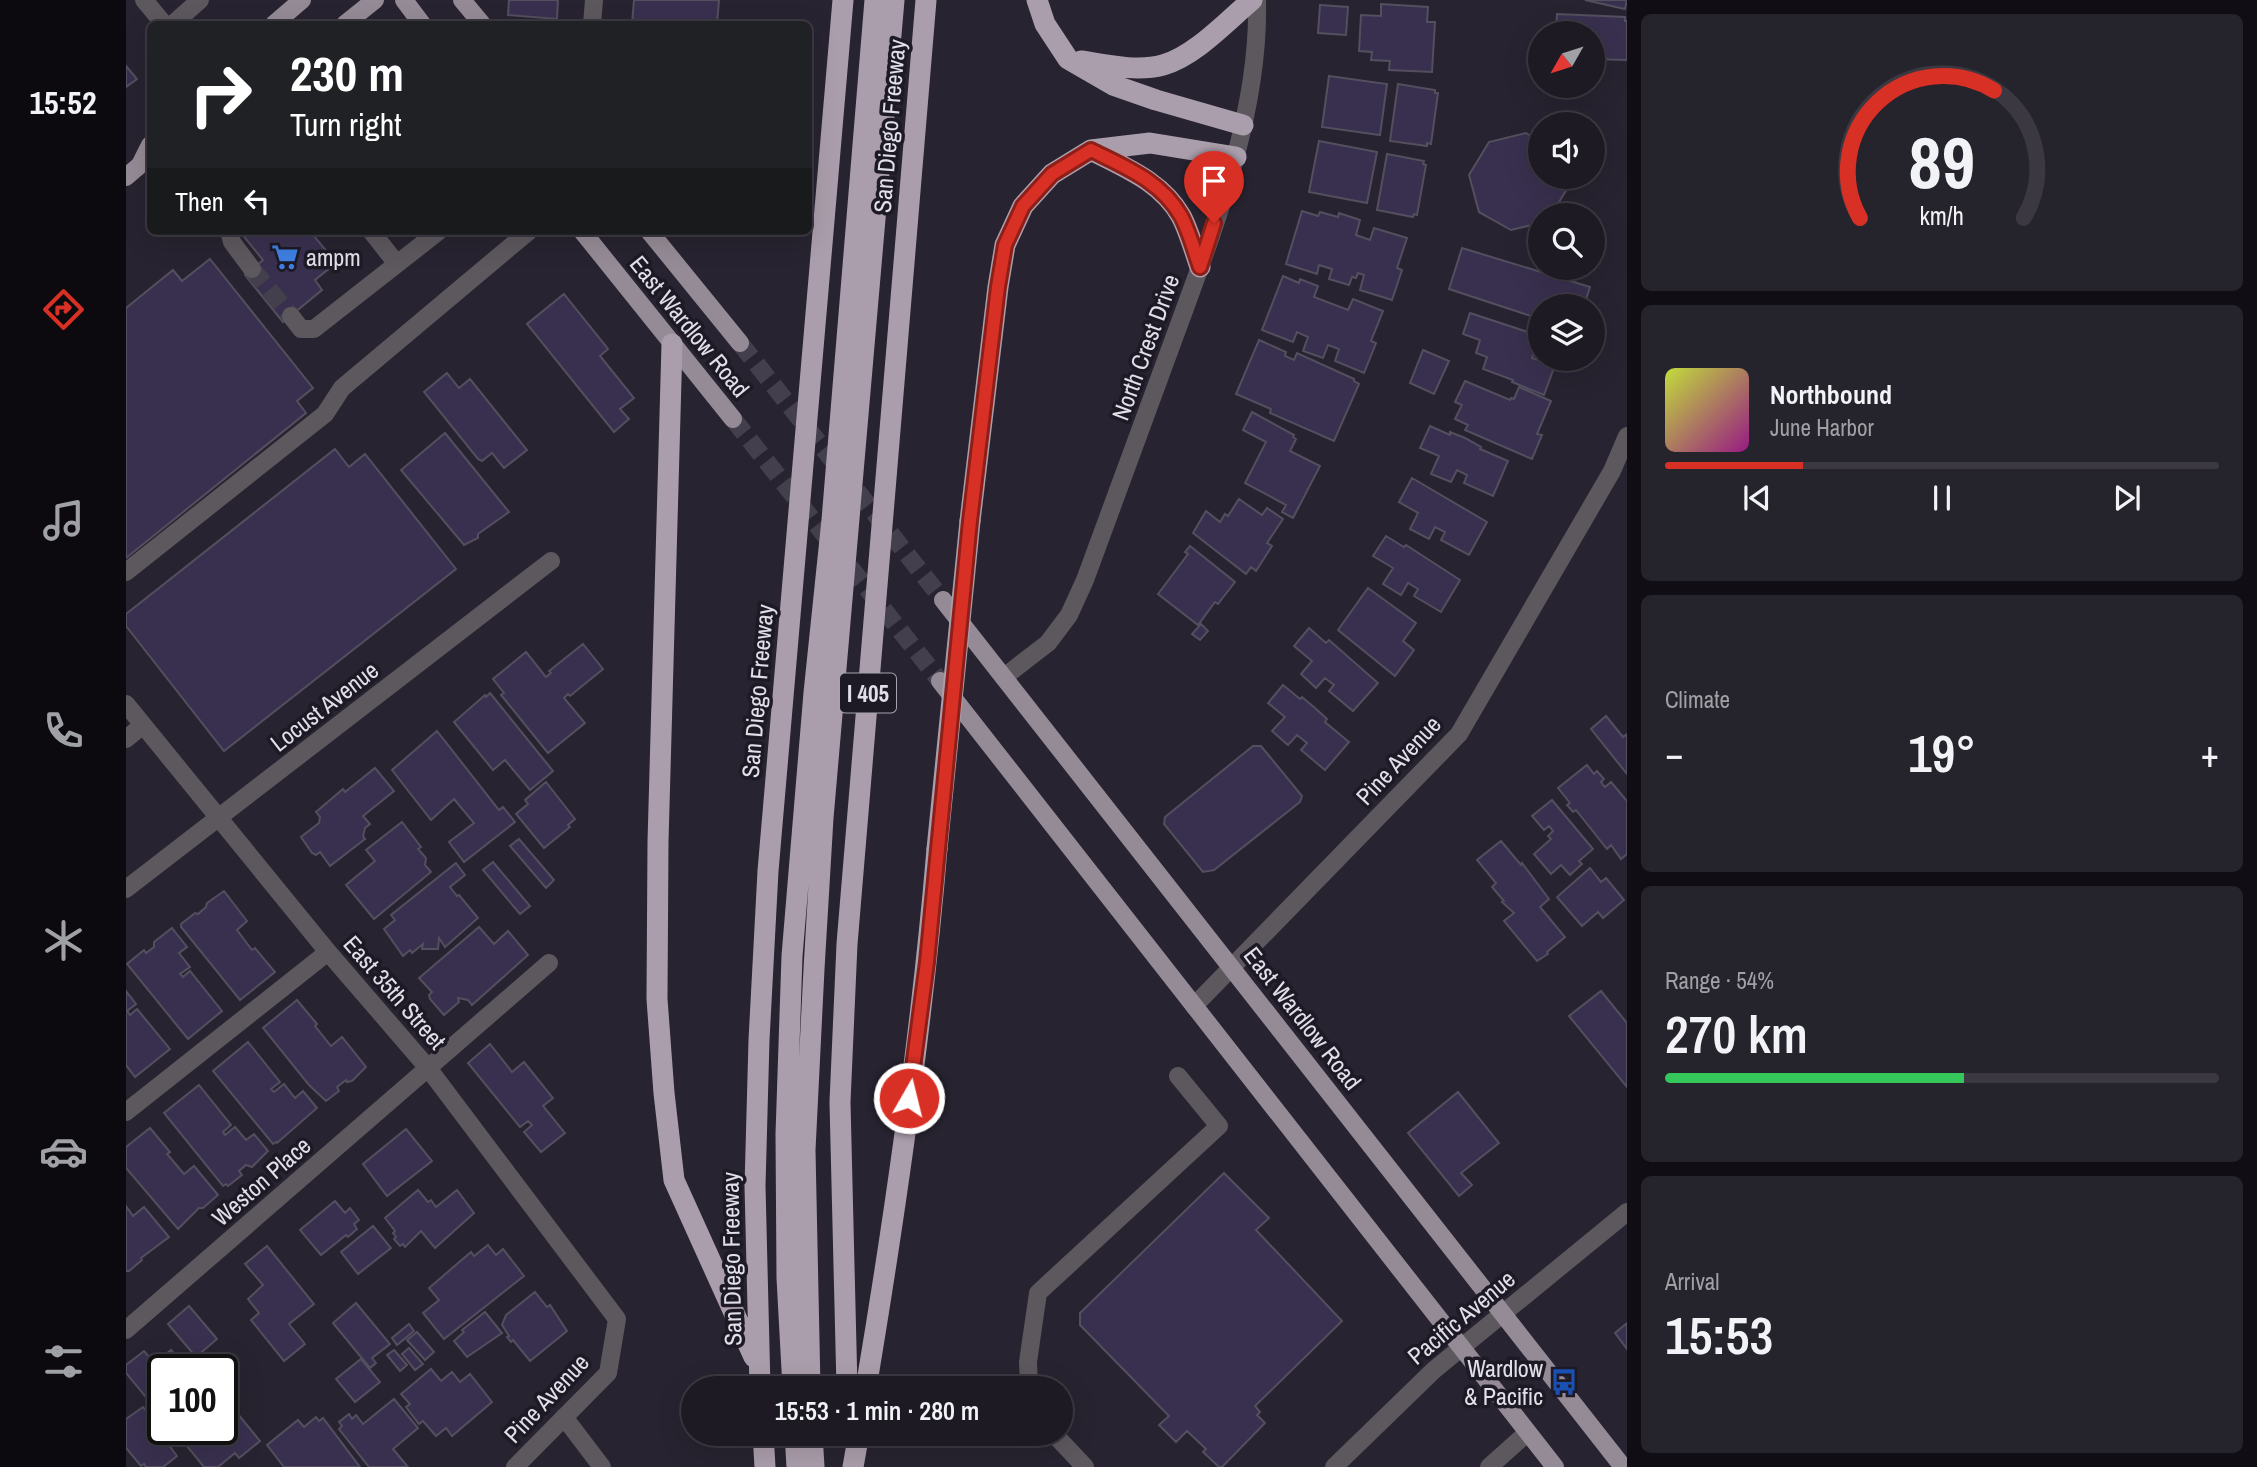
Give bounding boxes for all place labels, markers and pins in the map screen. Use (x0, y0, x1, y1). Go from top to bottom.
pin (1184, 151, 1244, 223)
place label: ampm (306, 241, 361, 273)
supermarket icon: ampm (270, 242, 300, 272)
place label: Wardlow & Pacific (1464, 1352, 1544, 1412)
bus stop icon: Wardlow & Pacific (1549, 1367, 1579, 1397)

